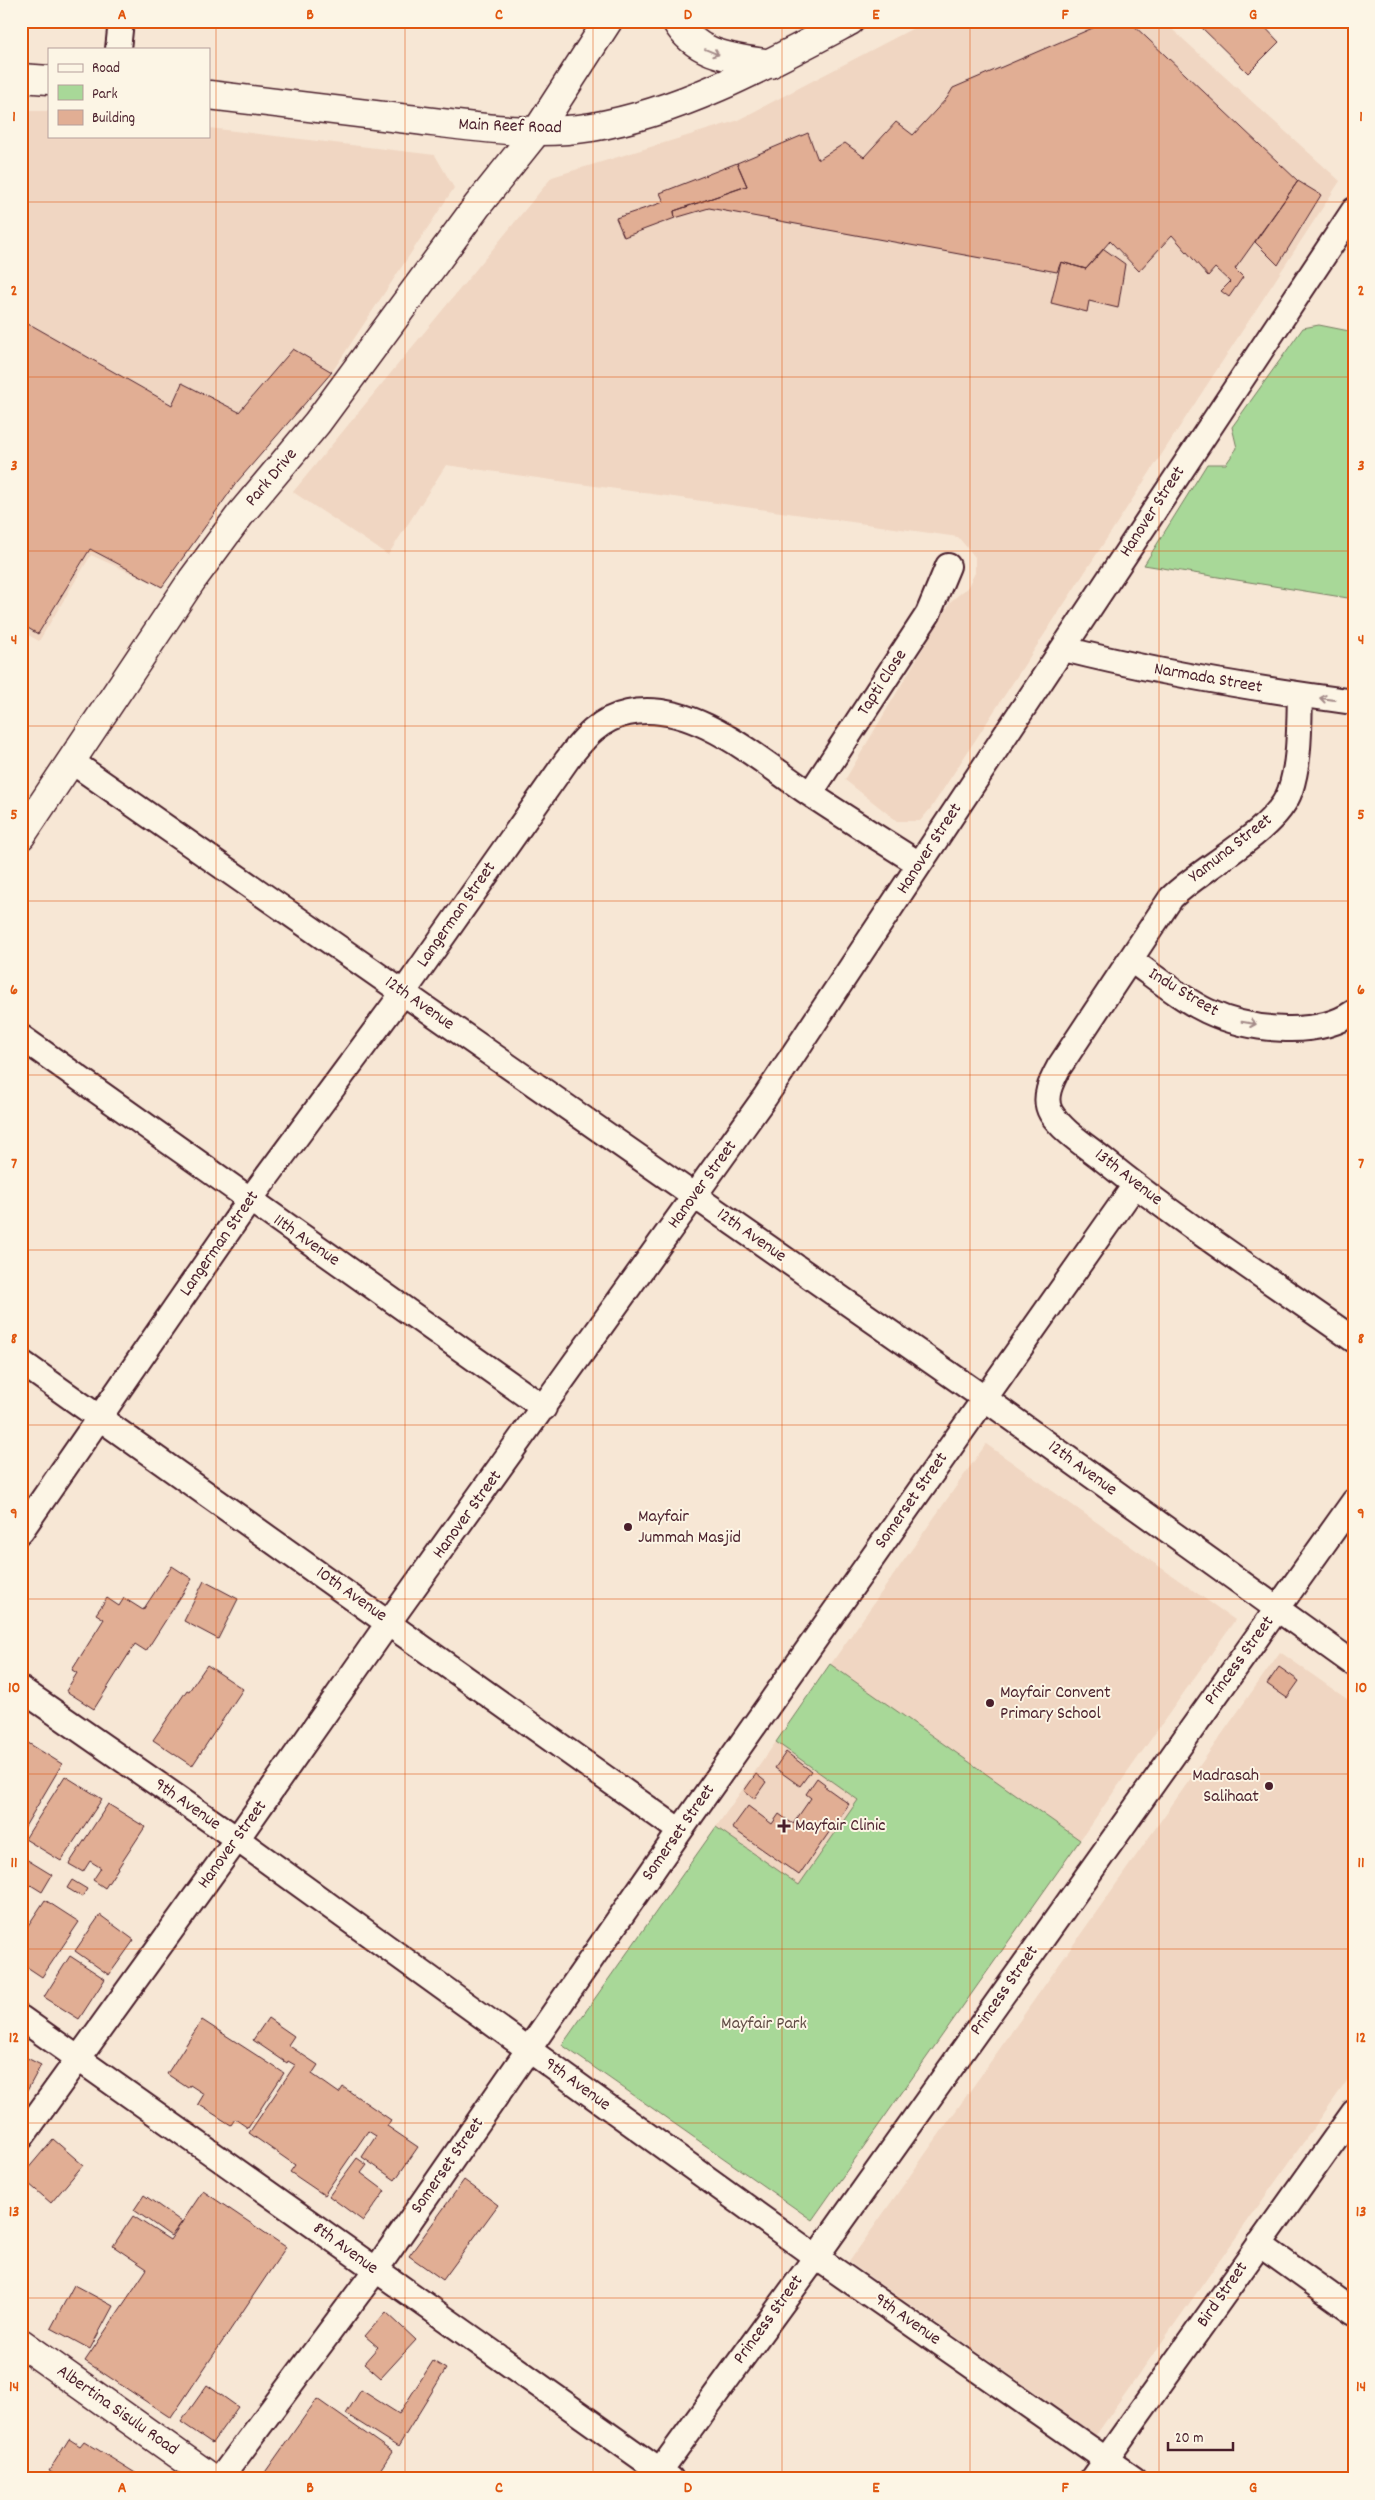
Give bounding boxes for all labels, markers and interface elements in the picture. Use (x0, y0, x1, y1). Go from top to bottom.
text: A (118, 4, 127, 27)
text: B (306, 4, 314, 27)
text: C (495, 4, 503, 27)
text: D (684, 4, 693, 27)
text: E (872, 4, 880, 27)
text: F (1061, 4, 1069, 27)
text: G (1249, 4, 1257, 27)
one-way arrow (704, 47, 719, 57)
legend (48, 48, 210, 138)
text: Road (92, 58, 120, 80)
text: Park (92, 84, 118, 106)
text: 1 (12, 106, 16, 129)
text: 1 (1359, 106, 1363, 129)
text: Building (92, 108, 135, 130)
street label: Main Reef Road (458, 113, 562, 141)
text: 2 (11, 280, 18, 303)
text: 2 (1358, 280, 1365, 303)
street label: Park Drive (240, 443, 304, 513)
text: 3 (10, 455, 18, 478)
text: 3 (1357, 455, 1365, 478)
street label: Hanover Street (1114, 461, 1192, 562)
text: 4 (11, 629, 17, 652)
text: 4 (1358, 629, 1364, 652)
street label: Tapti Close (852, 645, 914, 721)
street label: Narmada Street (1152, 657, 1264, 701)
one-way arrow (1319, 694, 1335, 704)
street label: Hanover Street (891, 798, 969, 899)
text: 5 (10, 804, 18, 827)
text: 5 (1357, 804, 1365, 827)
street label: Yamuna Street (1184, 808, 1278, 890)
street label: Langerman Street (411, 857, 503, 973)
street label: Indu Street (1143, 962, 1223, 1024)
street label: 12th Avenue (379, 971, 459, 1037)
text: 6 (10, 979, 18, 1002)
text: 6 (1357, 979, 1365, 1002)
one-way arrow (1241, 1019, 1257, 1029)
street label: Hanover Street (662, 1135, 744, 1234)
street label: 13th Avenue (1089, 1143, 1167, 1213)
text: 7 (11, 1153, 17, 1176)
text: 7 (1358, 1153, 1364, 1176)
street label: Langerman Street (174, 1186, 266, 1302)
street label: 12th Avenue (711, 1203, 791, 1269)
street label: 11th Avenue (268, 1209, 344, 1273)
text: 8 (11, 1328, 18, 1351)
text: 8 (1358, 1328, 1365, 1351)
street label: 12th Avenue (1042, 1435, 1122, 1503)
street label: Somerset Street (869, 1447, 955, 1554)
street label: Hanover Street (427, 1465, 509, 1564)
text: 9 (10, 1503, 18, 1526)
text: 9 (1357, 1503, 1365, 1526)
place label: Mayfair Jummah Masjid (638, 1505, 741, 1551)
marker: Mayfair Jummah Masjid (622, 1521, 634, 1533)
street label: 10th Avenue (310, 1561, 392, 1629)
street label: Princess Street (1199, 1611, 1281, 1711)
text: 10 (8, 1677, 20, 1700)
text: 10 (1355, 1677, 1367, 1700)
place label: Mayfair Convent Primary School (1000, 1681, 1111, 1727)
marker: Mayfair Convent Primary School (984, 1697, 996, 1709)
place label: Madrasah Salihaat (1192, 1764, 1259, 1810)
street label: 9th Avenue (148, 1773, 226, 1837)
street label: Somerset Street (636, 1779, 722, 1886)
marker: Madrasah Salihaat (1263, 1780, 1275, 1792)
street label: Hanover Street (192, 1795, 274, 1894)
place label: Mayfair Clinic (795, 1814, 885, 1839)
marker: Mayfair Clinic (777, 1819, 791, 1833)
text: 11 (10, 1852, 18, 1875)
text: 11 (1357, 1852, 1365, 1875)
street label: Princess Street (965, 1941, 1045, 2041)
park label: Mayfair Park (721, 2012, 807, 2037)
text: 12 (9, 2027, 19, 2050)
text: 12 (1356, 2027, 1366, 2050)
street label: 9th Avenue (539, 2052, 615, 2118)
street label: Somerset Street (405, 2112, 491, 2219)
text: 13 (9, 2201, 19, 2224)
text: 13 (1356, 2201, 1366, 2224)
street label: 8th Avenue (307, 2217, 383, 2281)
street label: Bird Street (1191, 2257, 1255, 2333)
street label: Princess Street (728, 2270, 810, 2370)
street label: 9th Avenue (868, 2288, 946, 2352)
street label: Albertina Sisulu Road (51, 2360, 183, 2462)
text: 14 (9, 2376, 19, 2399)
text: 14 (1356, 2376, 1366, 2399)
scale bar (1168, 2420, 1232, 2452)
text: 20 m (1175, 2428, 1203, 2450)
text: A (118, 2477, 127, 2500)
text: B (306, 2477, 314, 2500)
text: C (495, 2477, 503, 2500)
text: D (684, 2477, 693, 2500)
text: E (872, 2477, 880, 2500)
text: F (1061, 2477, 1069, 2500)
text: G (1249, 2477, 1257, 2500)

